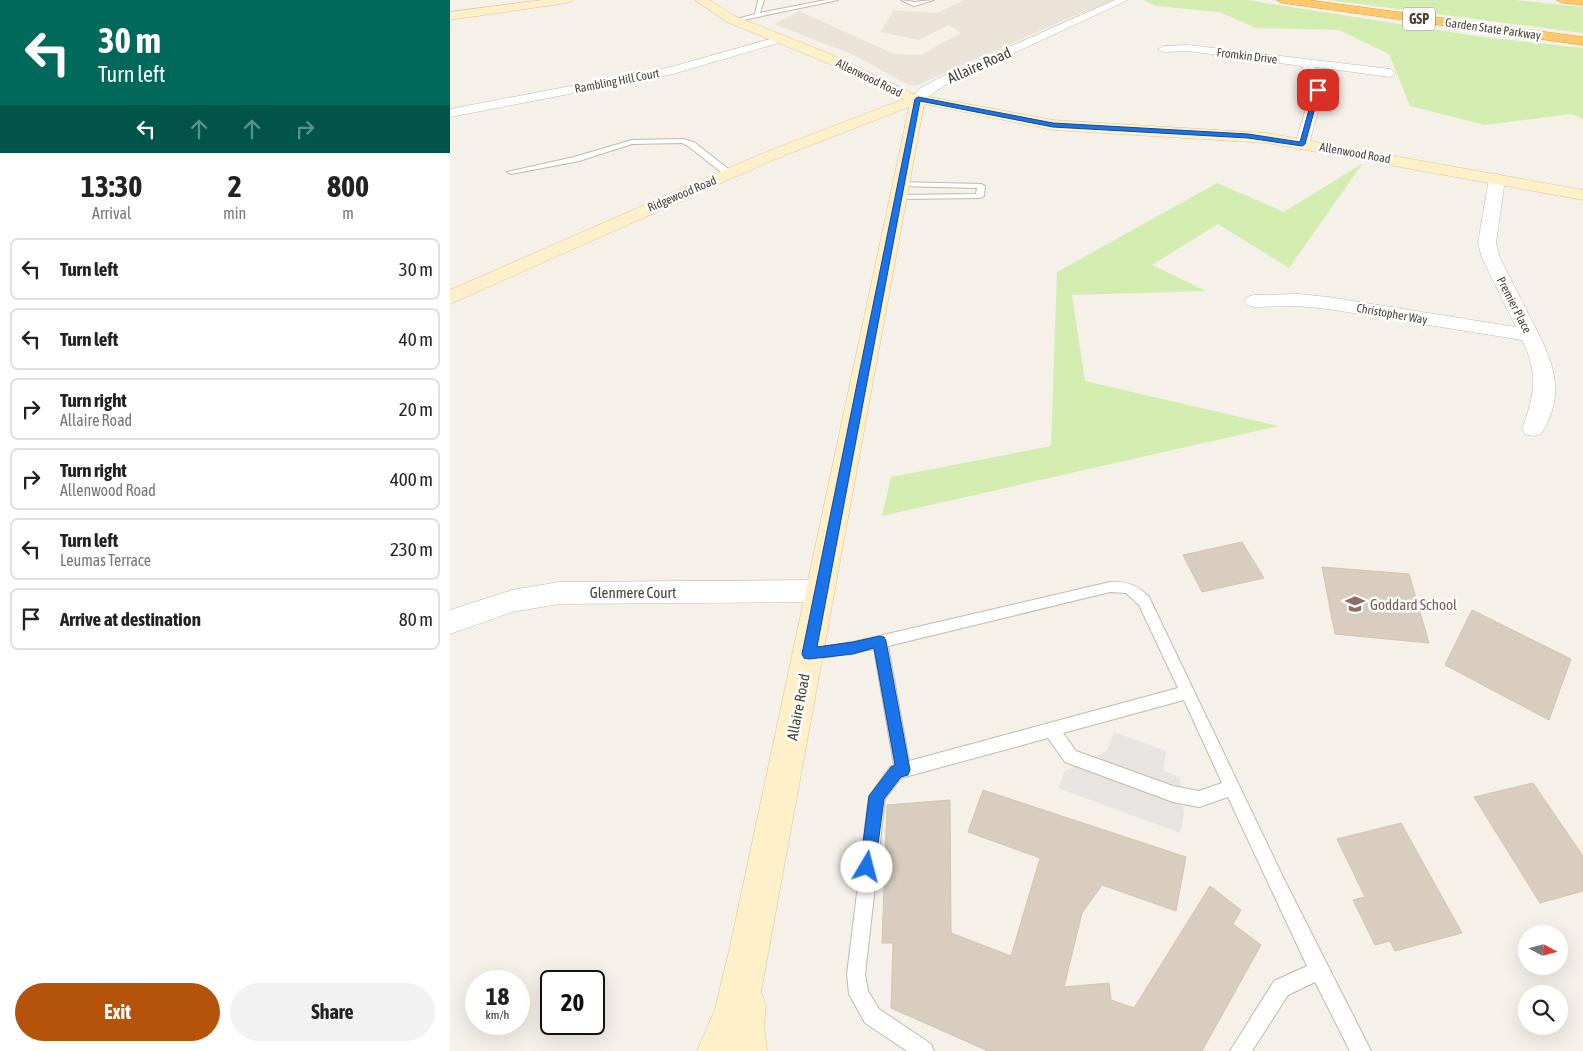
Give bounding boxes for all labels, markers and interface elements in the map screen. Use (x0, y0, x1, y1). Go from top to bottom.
road number: GSP (1403, 8, 1435, 30)
street label: Garden State Parkway (1444, 15, 1542, 43)
icon: left (15, 20, 80, 85)
text: 30 m (98, 20, 161, 60)
street label: Allaire Road (945, 43, 1013, 87)
street label: Fromkin Drive (1216, 45, 1278, 67)
street label: Allenwood Road (834, 56, 904, 100)
text: Turn left (98, 61, 165, 87)
street label: Rambling Hill Court (573, 66, 661, 96)
pin (1297, 69, 1339, 111)
icon: arrive (1304, 76, 1332, 104)
icon: left (132, 115, 160, 143)
icon: ahead (185, 115, 213, 143)
icon: ahead (238, 115, 266, 143)
icon: right (291, 115, 319, 143)
street label: Allenwood Road (1318, 140, 1392, 166)
text: 13:30 (81, 169, 142, 203)
text: 2 (228, 169, 242, 203)
text: 800 (327, 169, 369, 203)
street label: Ridgewood Road (646, 173, 718, 215)
text: Arrival (92, 204, 131, 222)
text: min (223, 204, 246, 222)
text: m (342, 204, 354, 222)
icon: left (17, 255, 45, 283)
text: Turn left (60, 258, 118, 280)
text: 30 m (399, 258, 433, 280)
street label: Premier Place (1494, 274, 1534, 336)
street label: Christopher Way (1355, 301, 1429, 327)
icon: left (17, 325, 45, 353)
text: Turn left (60, 328, 118, 350)
text: 40 m (399, 328, 433, 350)
text: Turn right (60, 389, 127, 411)
icon: right (17, 395, 45, 423)
text: 20 m (399, 398, 433, 420)
text: Allaire Road (60, 411, 132, 429)
text: Turn right (60, 459, 127, 481)
icon: right (17, 465, 45, 493)
text: 400 m (390, 468, 433, 490)
text: Allenwood Road (60, 481, 156, 499)
text: Turn left (60, 529, 118, 551)
icon: left (17, 535, 45, 563)
text: 230 m (390, 538, 433, 560)
text: Leumas Terrace (60, 551, 151, 569)
street label: Glenmere Court (590, 584, 676, 601)
school or university icon: Goddard School (1344, 593, 1366, 615)
place label: Goddard School (1370, 596, 1457, 613)
icon: arrive (17, 605, 45, 633)
text: Arrive at destination (60, 608, 201, 630)
text: 80 m (399, 608, 433, 630)
street label: Allaire Road (783, 672, 813, 742)
position arrow (840, 840, 892, 892)
north arrow (1518, 925, 1568, 975)
map controls (1518, 925, 1568, 1035)
speed limit sign: 20 (540, 970, 605, 1035)
text: 18 (486, 982, 509, 1010)
button: Exit (15, 983, 220, 1041)
button: Share (230, 983, 435, 1041)
button: search (1518, 985, 1568, 1035)
text: km/h (486, 1008, 509, 1022)

